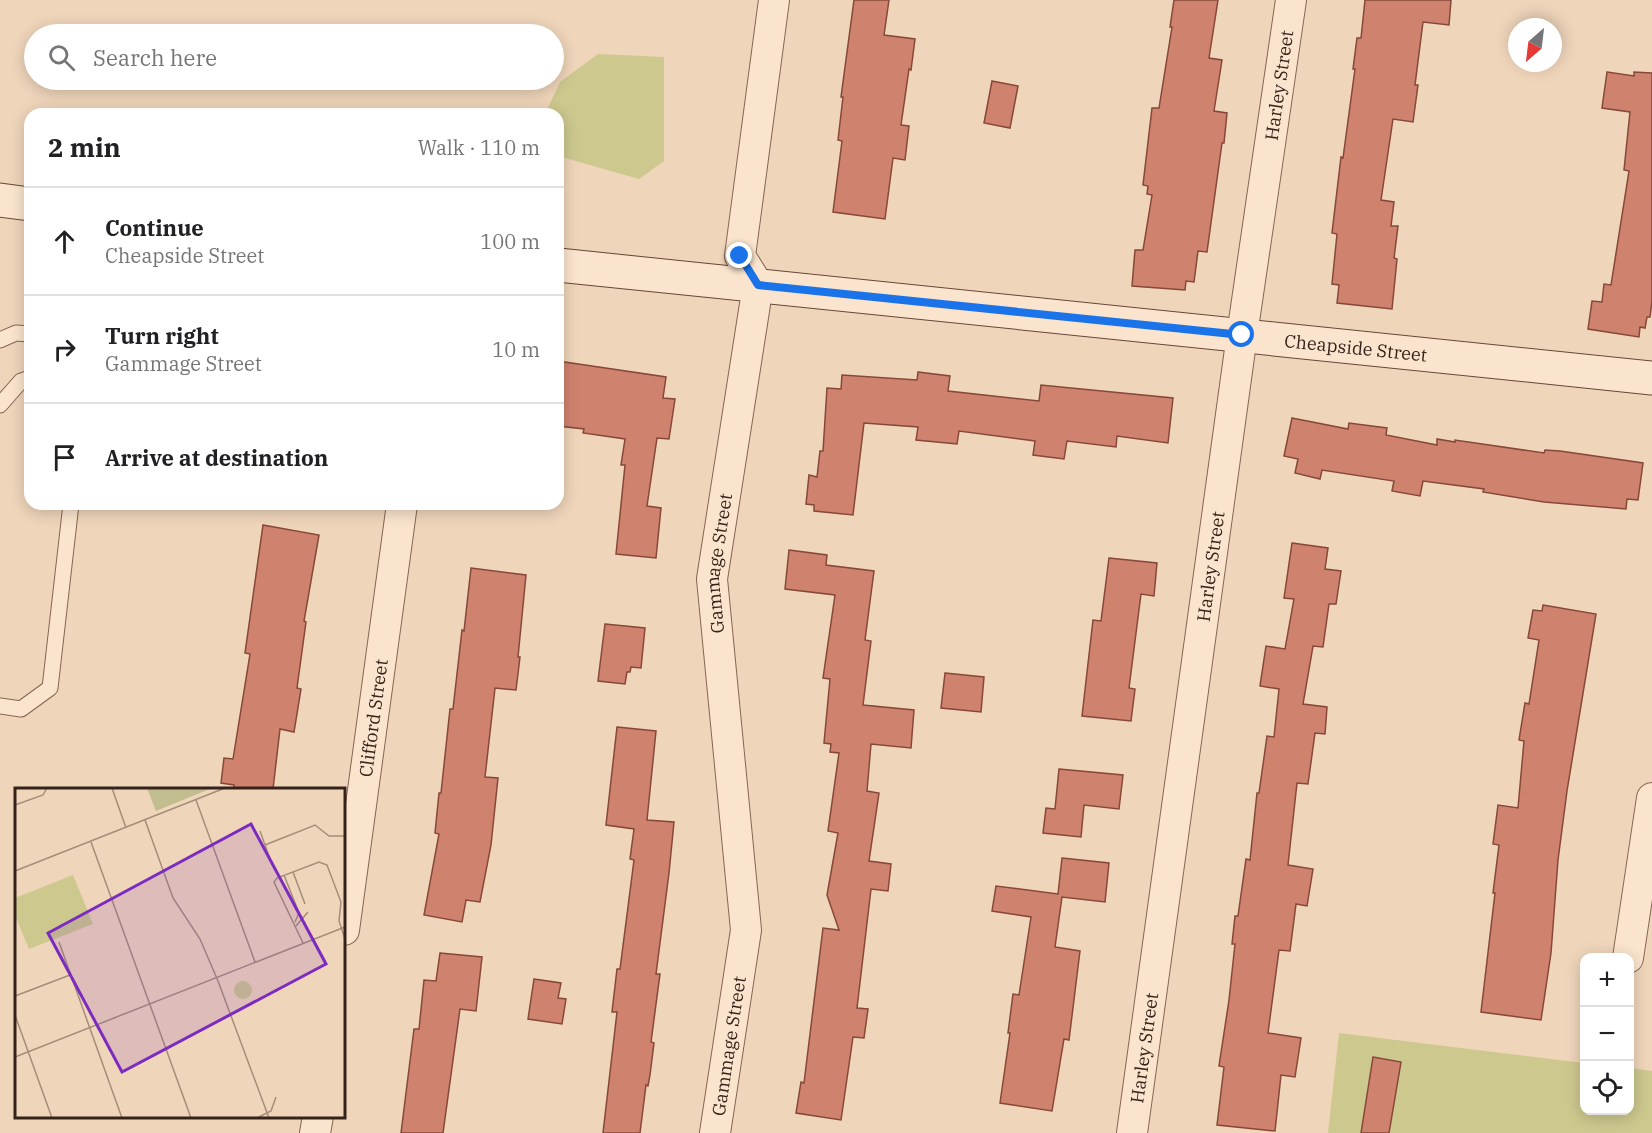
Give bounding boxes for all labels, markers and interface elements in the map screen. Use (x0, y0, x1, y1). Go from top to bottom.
north arrow (1508, 18, 1562, 72)
search box (24, 24, 564, 90)
street label: Harley Street (1259, 28, 1298, 142)
icon: search (45, 41, 78, 74)
text: Search here (93, 43, 217, 72)
text: 2 min (48, 130, 121, 164)
text: Walk · 110 m (418, 134, 540, 161)
text: Continue (105, 213, 204, 242)
icon: ahead (48, 225, 81, 258)
text: 100 m (480, 228, 540, 255)
text: Cheapside Street (105, 242, 264, 269)
route end (726, 242, 752, 268)
text: Turn right (105, 321, 219, 350)
route start (1228, 321, 1254, 347)
street label: Cheapside Street (1283, 329, 1428, 366)
icon: right (48, 333, 81, 366)
text: 10 m (492, 336, 540, 363)
text: Gammage Street (105, 350, 262, 377)
icon: arrive (48, 441, 81, 474)
text: Arrive at destination (105, 443, 328, 472)
street label: Gammage Street (700, 492, 737, 634)
street label: Harley Street (1191, 510, 1229, 623)
street label: Clifford Street (353, 658, 392, 778)
inset map (15, 788, 345, 1118)
map controls (1580, 953, 1634, 1115)
button: + (1580, 953, 1634, 1007)
street label: Gammage Street (706, 974, 750, 1118)
street label: Harley Street (1125, 991, 1163, 1105)
button: − (1580, 1007, 1634, 1061)
button: locate (1580, 1061, 1634, 1115)

